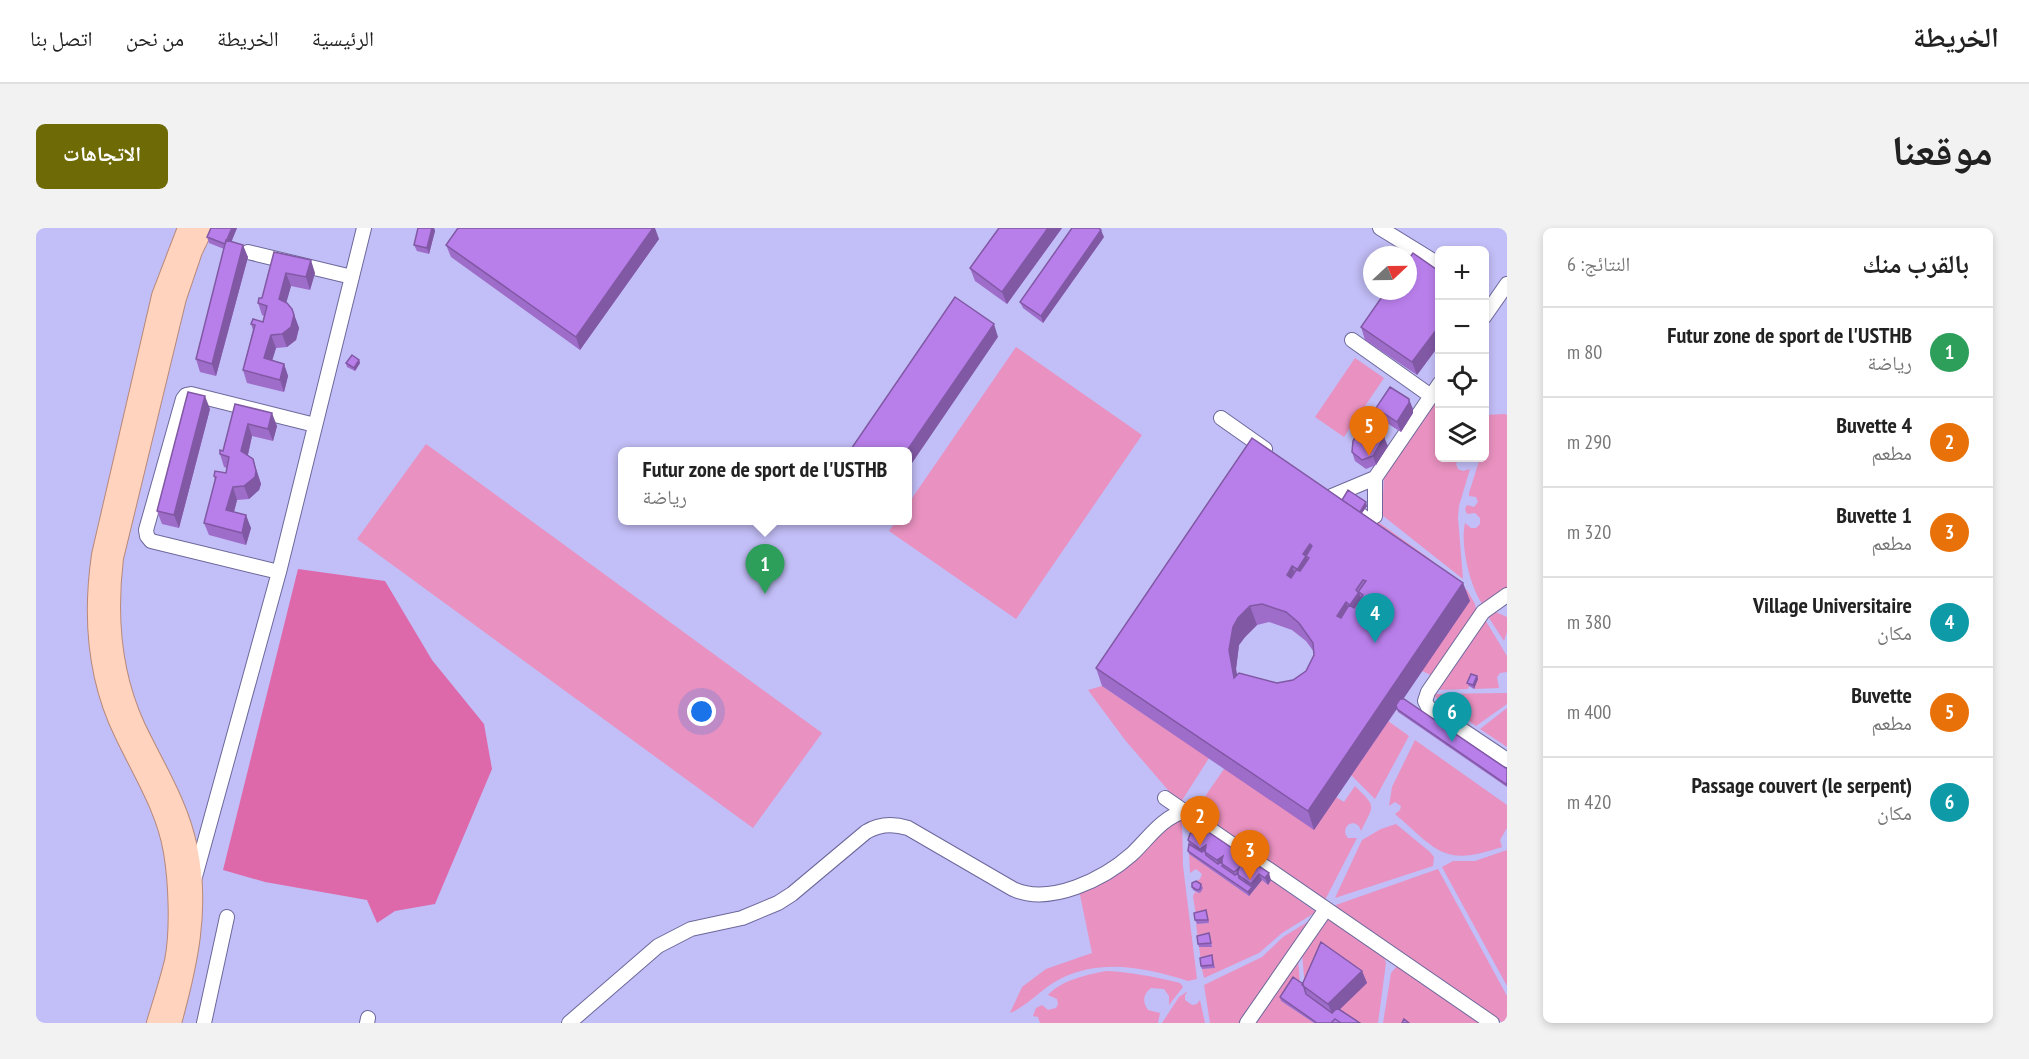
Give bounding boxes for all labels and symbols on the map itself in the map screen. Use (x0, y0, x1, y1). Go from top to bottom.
north arrow (1363, 246, 1417, 300)
pin: 5 (1350, 406, 1388, 456)
pin: 1 (746, 544, 784, 594)
pin: 4 (1356, 594, 1394, 643)
pin: 6 (1432, 692, 1472, 742)
your location (687, 697, 716, 726)
pin: 2 (1180, 796, 1220, 846)
pin: 3 (1230, 830, 1270, 880)

